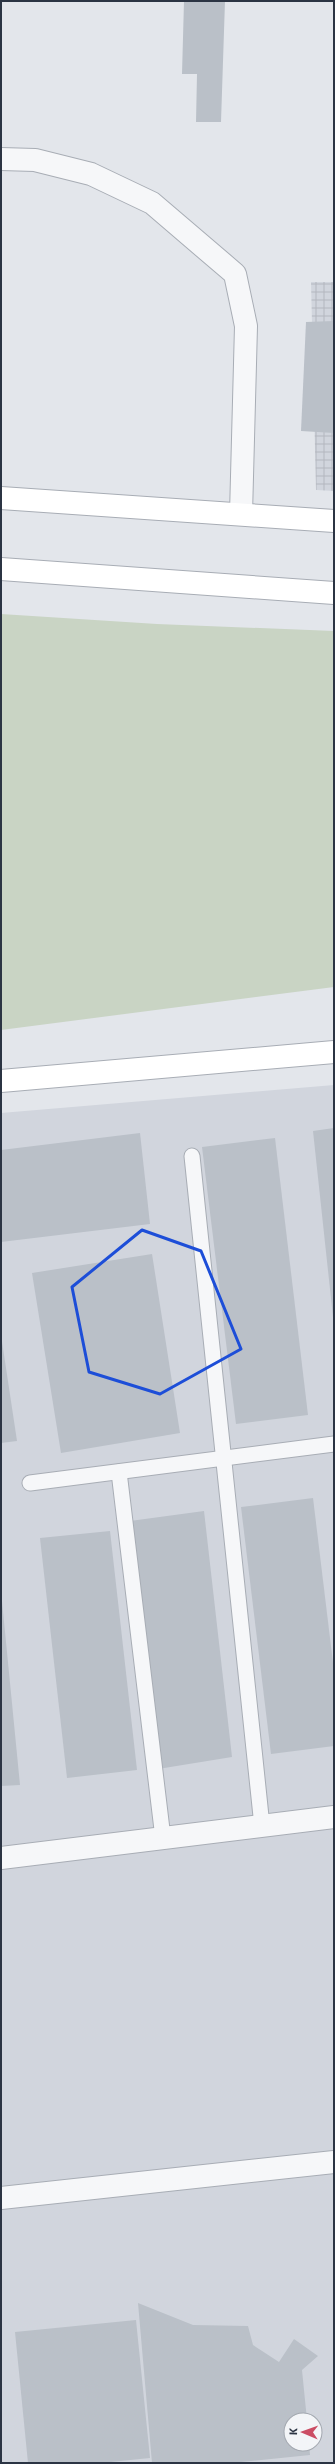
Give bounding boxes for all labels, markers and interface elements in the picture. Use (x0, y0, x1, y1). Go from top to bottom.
north arrow (283, 2412, 323, 2452)
text: K (287, 2427, 300, 2435)

